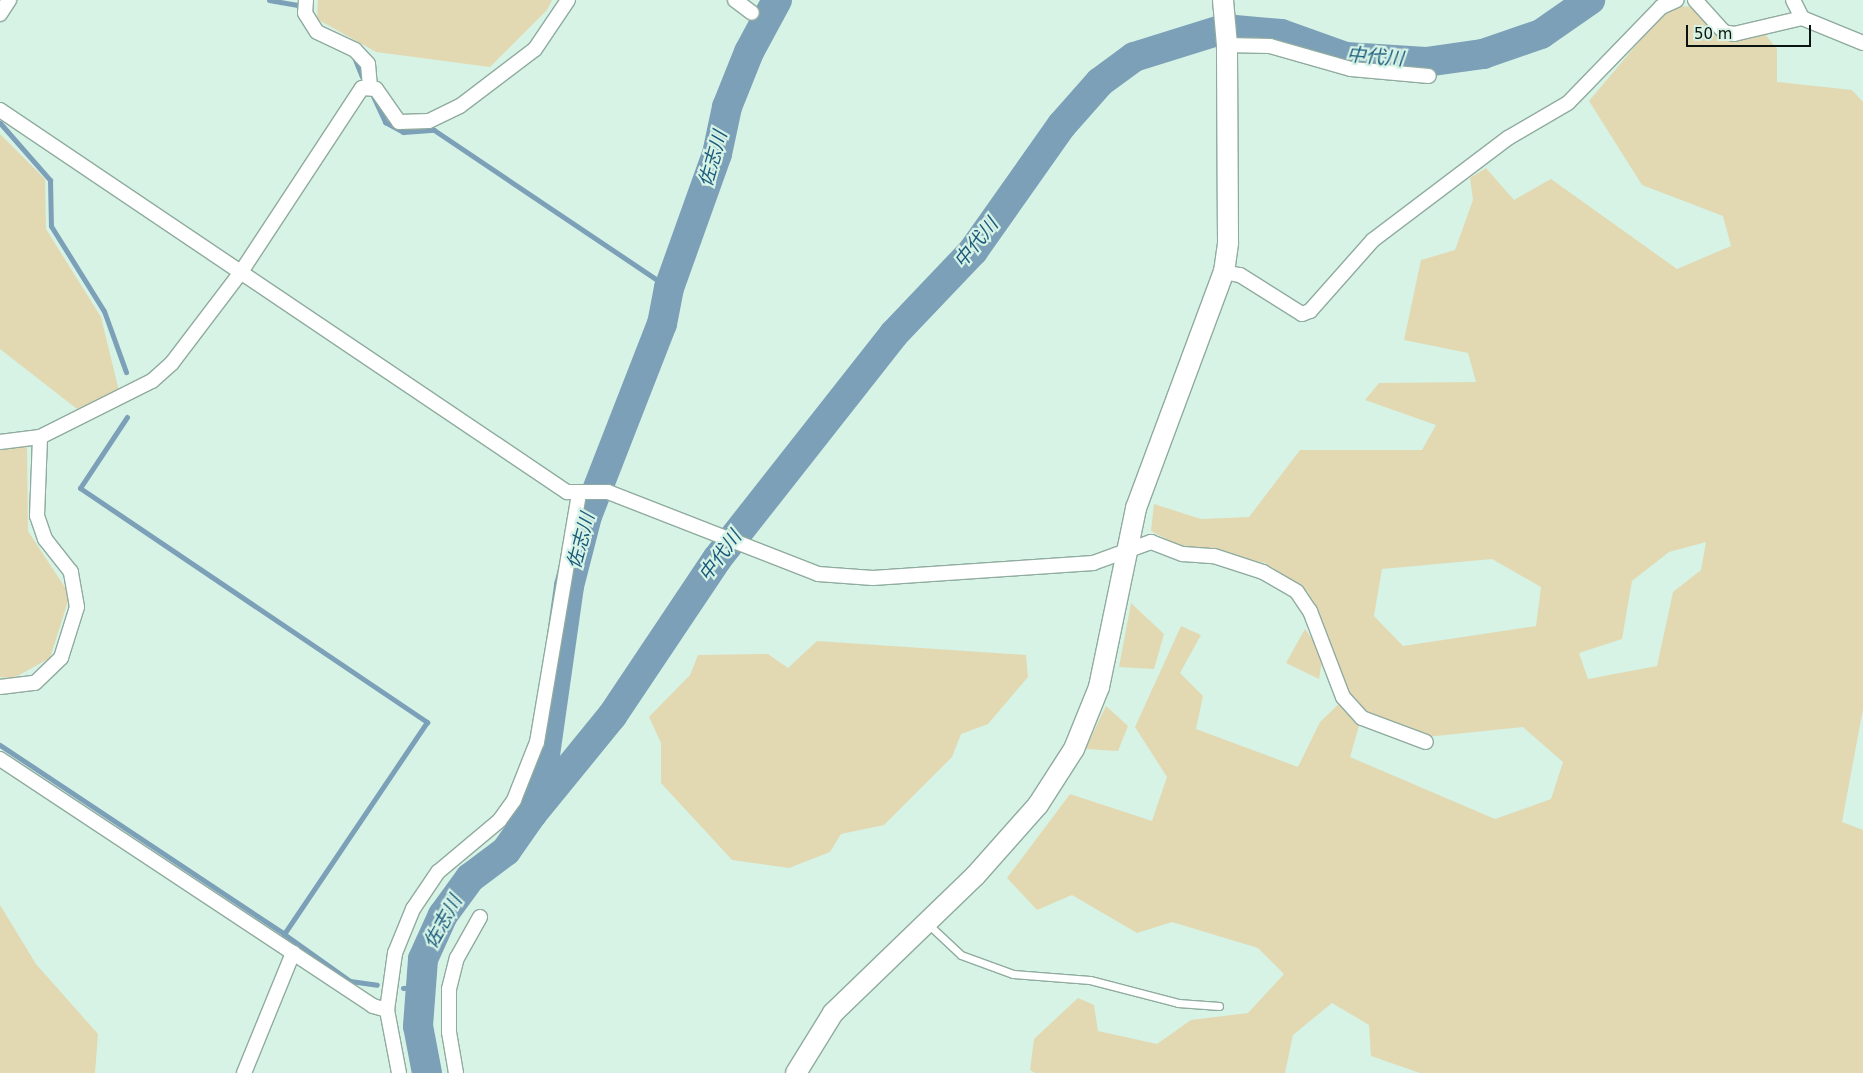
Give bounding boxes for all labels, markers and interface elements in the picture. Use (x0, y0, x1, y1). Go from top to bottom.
scale bar (1688, 15, 1813, 47)
text: 50 m (1694, 25, 1732, 43)
water label: 中代川 (1346, 43, 1404, 71)
water label: 佐志川 (694, 128, 732, 190)
water label: 中代川 (949, 214, 1003, 272)
water label: 佐志川 (563, 511, 599, 571)
water label: 中代川 (694, 526, 746, 586)
water label: 佐志川 (419, 892, 467, 952)

